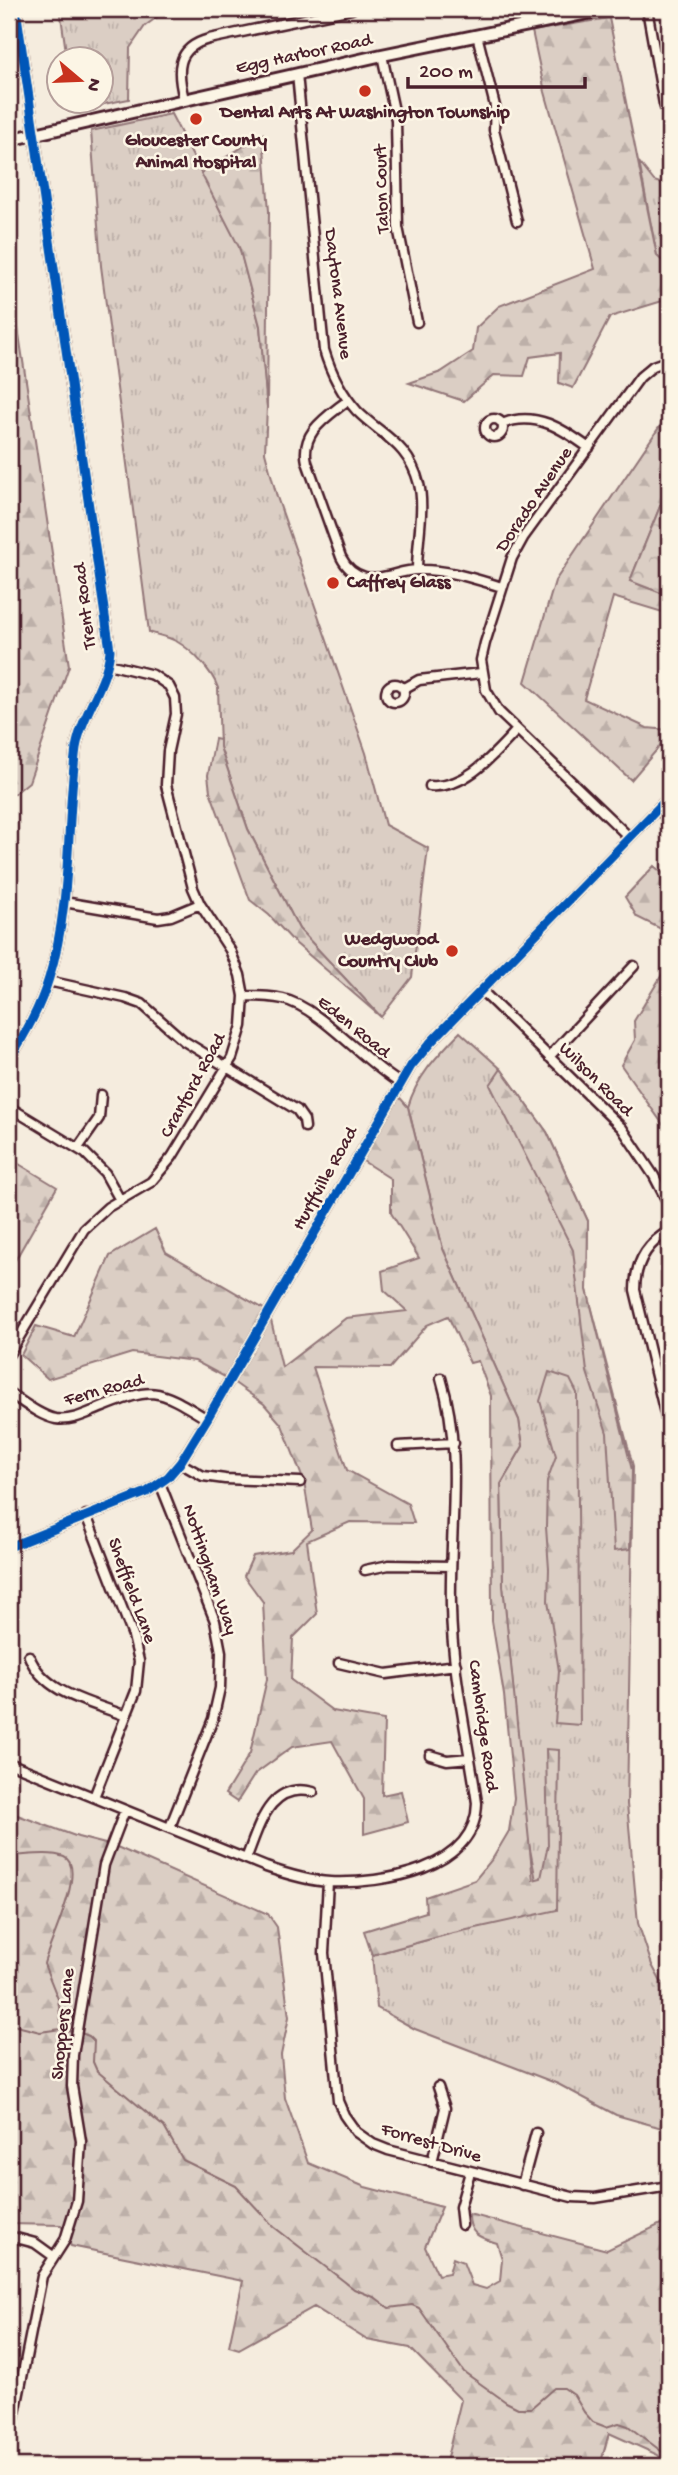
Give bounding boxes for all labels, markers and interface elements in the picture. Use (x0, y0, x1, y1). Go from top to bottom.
street label: Egg Harbor Road (234, 29, 376, 81)
north arrow (46, 46, 116, 116)
scale bar (408, 46, 585, 90)
text: 200 m (419, 61, 473, 86)
text: N (80, 75, 106, 94)
marker: Dental Arts At Washington Township (357, 83, 373, 99)
place label: Dental Arts At Washington Township (218, 102, 510, 125)
marker: Gloucester County Animal Hospital (188, 111, 204, 127)
place label: Gloucester County Animal Hospital (125, 130, 268, 175)
street label: Talon Court (370, 142, 396, 235)
street label: Daytona Avenue (317, 226, 356, 361)
street label: Dorado Avenue (490, 443, 579, 559)
street label: Trent Road (69, 560, 103, 651)
place label: Caffrey Glass (346, 572, 452, 595)
marker: Caffrey Glass (325, 575, 341, 591)
place label: Wedgwood Country Club (337, 929, 440, 974)
marker: Wedgwood Country Club (444, 943, 460, 959)
street label: Eden Road (312, 991, 396, 1066)
street label: Cranford Road (156, 1028, 233, 1142)
street label: Wilson Road (553, 1038, 639, 1124)
street label: Hurffville Road (288, 1122, 365, 1235)
street label: Fern Road (61, 1369, 148, 1413)
street label: Nottingham Way (176, 1502, 242, 1639)
street label: Sheffield Lane (101, 1535, 161, 1647)
street label: Cambridge Road (461, 1659, 503, 1795)
street label: Shoppers Lane (47, 1967, 81, 2081)
street label: Forrest Drive (377, 2118, 484, 2169)

